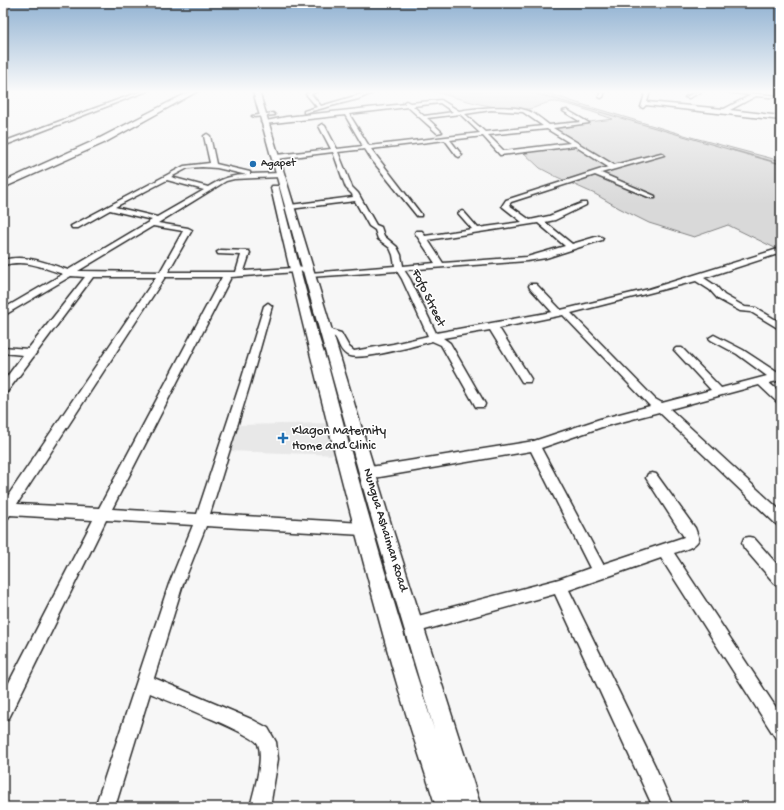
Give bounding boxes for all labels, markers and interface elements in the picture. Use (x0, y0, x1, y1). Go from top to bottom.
place label: Agapet (261, 158, 297, 170)
marker: Agapet (248, 159, 258, 169)
street label: Fofo Street (407, 266, 449, 331)
place label: Klagon Maternity Home and Clinic (292, 424, 387, 454)
marker: Klagon Maternity Home and Clinic (277, 432, 289, 444)
street label: Nungua Ashaiman Road (359, 467, 411, 595)

